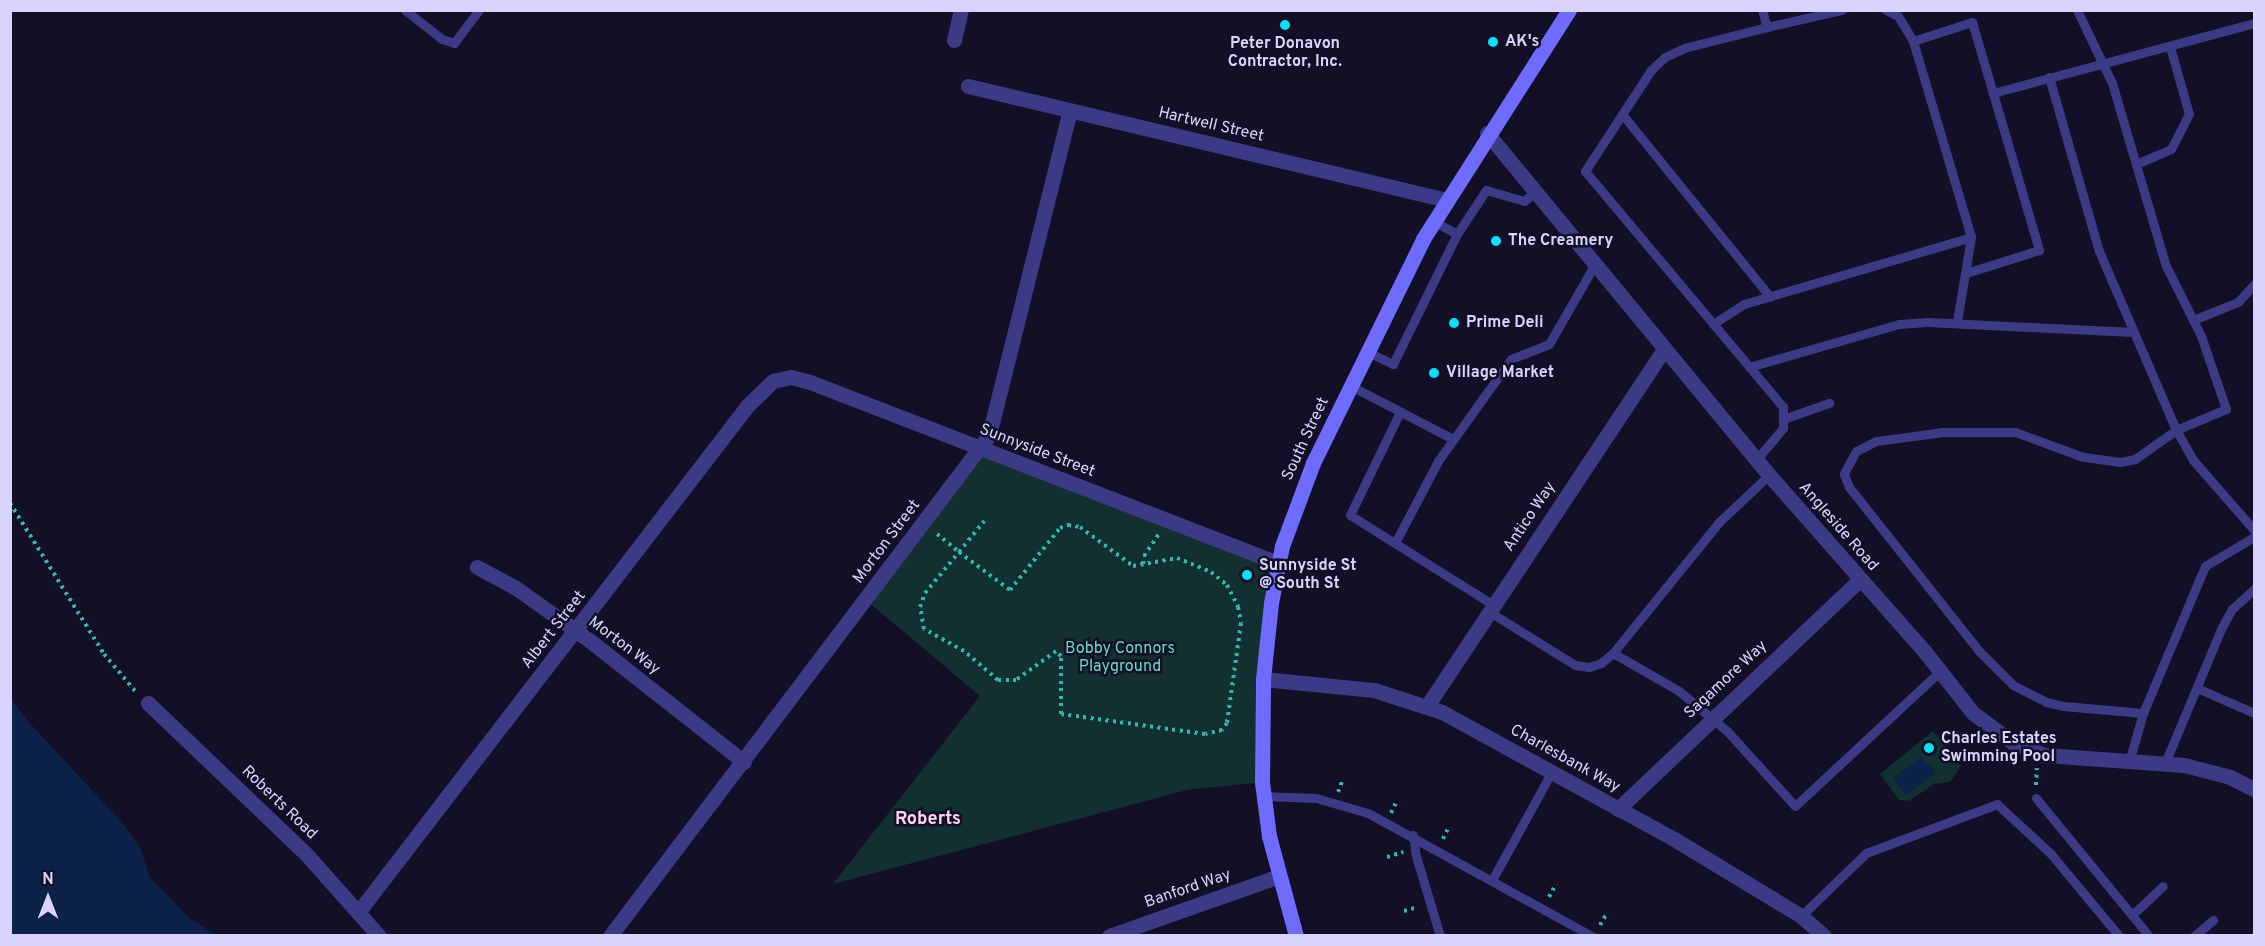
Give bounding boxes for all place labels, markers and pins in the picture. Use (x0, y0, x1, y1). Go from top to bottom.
marker: Peter Donavon Contractor, Inc. (1278, 18, 1292, 32)
place label: AK's (1505, 32, 1539, 52)
place label: Peter Donavon Contractor, Inc. (1228, 34, 1342, 72)
marker: AK's (1486, 35, 1500, 49)
place label: The Creamery (1508, 231, 1613, 251)
marker: The Creamery (1489, 234, 1503, 248)
place label: Prime Deli (1466, 313, 1544, 333)
marker: Prime Deli (1447, 316, 1461, 330)
place label: Village Market (1446, 363, 1554, 383)
marker: Village Market (1427, 366, 1441, 380)
place label: Sunnyside St @ South St (1259, 556, 1356, 594)
marker: Sunnyside St @ South St (1240, 568, 1254, 582)
place label: Charles Estates Swimming Pool (1941, 729, 2057, 767)
marker: Charles Estates Swimming Pool (1922, 741, 1936, 755)

